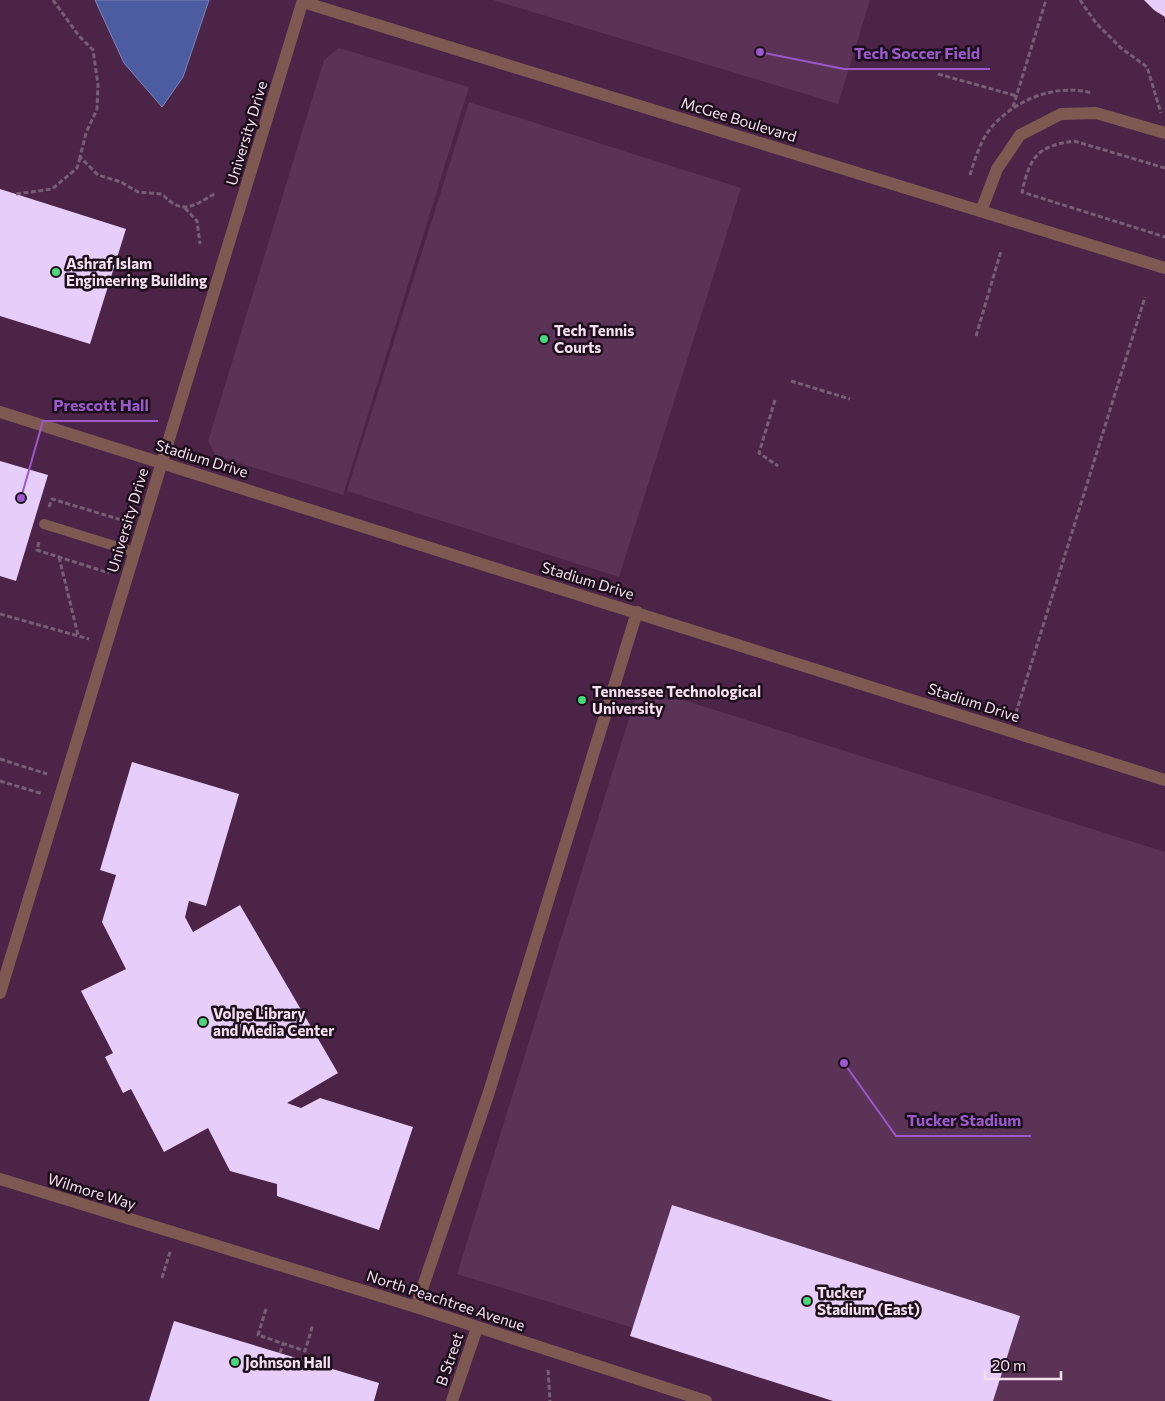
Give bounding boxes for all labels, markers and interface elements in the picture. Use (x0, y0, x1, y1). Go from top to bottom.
callout: Tech Soccer Field (844, 38, 990, 69)
text: Tech Soccer Field (854, 43, 980, 62)
street label: University Drive (222, 79, 270, 187)
street label: McGee Boulevard (679, 93, 799, 145)
place label: Ashraf Islam Engineering Building (66, 254, 207, 289)
marker: Ashraf Islam Engineering Building (50, 266, 62, 278)
place label: Tech Tennis Courts (554, 321, 634, 356)
marker: Tech Tennis Courts (538, 333, 550, 345)
callout: Prescott Hall (43, 390, 158, 421)
text: Prescott Hall (53, 395, 149, 414)
street label: Stadium Drive (154, 435, 250, 481)
street label: University Drive (103, 466, 151, 574)
street label: Stadium Drive (540, 557, 636, 603)
street label: Stadium Drive (926, 679, 1022, 725)
place label: Tennessee Technological University (592, 682, 761, 717)
marker: Tennessee Technological University (576, 694, 588, 706)
place label: Volpe Library and Media Center (213, 1004, 334, 1039)
marker: Volpe Library and Media Center (197, 1016, 209, 1028)
callout: Tucker Stadium (896, 1105, 1031, 1136)
text: Tucker Stadium (907, 1110, 1021, 1129)
street label: Wilmore Way (46, 1169, 139, 1213)
street label: North Peachtree Avenue (365, 1266, 528, 1334)
place label: Tucker Stadium (East) (817, 1283, 920, 1318)
marker: Tucker Stadium (East) (801, 1295, 813, 1307)
street label: B Street (432, 1330, 466, 1388)
scale bar (985, 1348, 1061, 1380)
place label: Johnson Hall (245, 1353, 331, 1371)
marker: Johnson Hall (229, 1356, 241, 1368)
text: 20 m (992, 1356, 1026, 1374)

